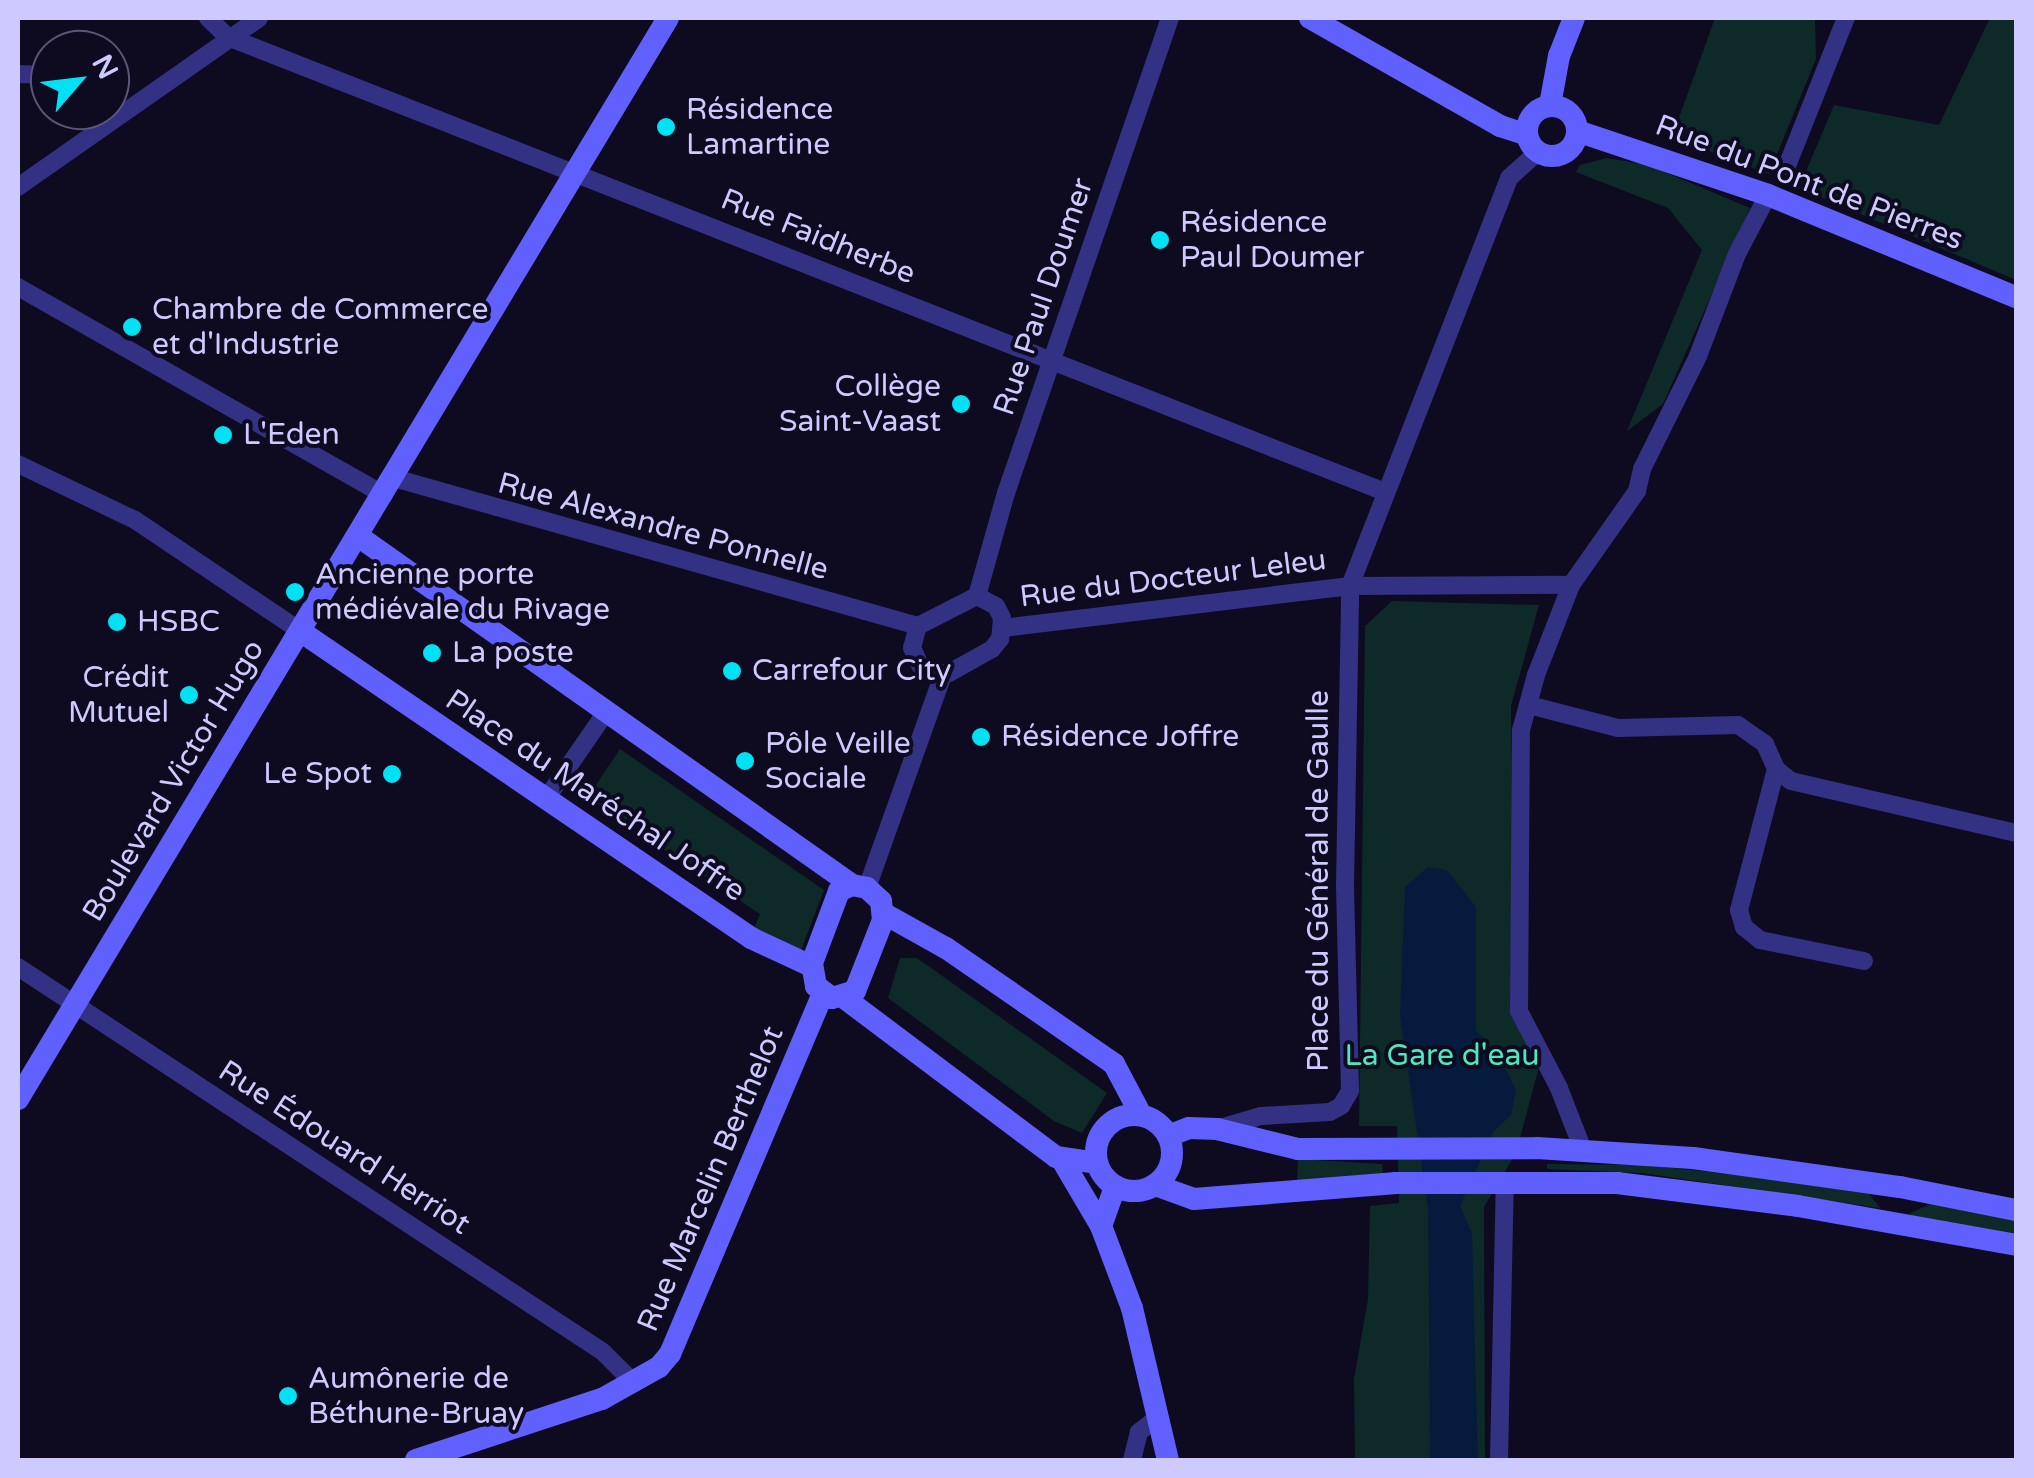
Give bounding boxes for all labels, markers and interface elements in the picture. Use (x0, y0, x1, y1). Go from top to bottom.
north arrow (30, 30, 130, 130)
text: N (84, 49, 125, 85)
place label: Résidence Lamartine (686, 92, 833, 162)
street label: Rue du Pont de Pierres (1650, 108, 1968, 258)
marker: Résidence Lamartine (655, 116, 677, 138)
street label: Rue Paul Doumer (987, 174, 1101, 420)
street label: Rue Faidherbe (716, 182, 920, 292)
place label: Résidence Paul Doumer (1180, 205, 1364, 276)
marker: Résidence Paul Doumer (1149, 229, 1171, 251)
place label: Chambre de Commerce et d'Industrie (152, 292, 489, 362)
marker: Chambre de Commerce et d'Industrie (121, 316, 143, 338)
place label: Collège Saint-Vaast (779, 369, 941, 440)
marker: Collège Saint-Vaast (950, 393, 972, 415)
place label: L'Eden (243, 417, 340, 453)
marker: L'Eden (212, 424, 234, 446)
street label: Rue Alexandre Ponnelle (494, 466, 832, 588)
street label: Rue du Docteur Leleu (1018, 542, 1328, 616)
place label: Ancienne porte médiévale du Rivage (315, 557, 610, 628)
marker: Ancienne porte médiévale du Rivage (284, 581, 306, 603)
place label: HSBC (137, 604, 220, 640)
marker: HSBC (106, 611, 128, 633)
street label: Boulevard Victor Hugo (76, 634, 272, 928)
place label: La poste (452, 635, 574, 671)
marker: La poste (421, 642, 443, 664)
place label: Carrefour City (752, 653, 951, 689)
place label: Crédit Mutuel (68, 660, 169, 730)
marker: Carrefour City (721, 660, 743, 682)
street label: Place du Maréchal Joffre (438, 682, 752, 910)
marker: Crédit Mutuel (178, 684, 200, 706)
street label: Place du Général de Gaulle (1301, 690, 1337, 1072)
place label: Résidence Joffre (1001, 719, 1239, 755)
place label: Pôle Veille Sociale (765, 726, 911, 796)
marker: Résidence Joffre (970, 726, 992, 748)
marker: Pôle Veille Sociale (734, 750, 756, 772)
place label: Le Spot (263, 756, 372, 792)
marker: Le Spot (381, 763, 403, 785)
street label: Rue Marcelin Berthelot (630, 1021, 792, 1337)
park label: La Gare d'eau (1345, 1038, 1539, 1074)
street label: Rue Édouard Herriot (212, 1053, 476, 1243)
place label: Aumônerie de Béthune-Bruay (308, 1361, 524, 1432)
marker: Aumônerie de Béthune-Bruay (277, 1385, 299, 1407)

